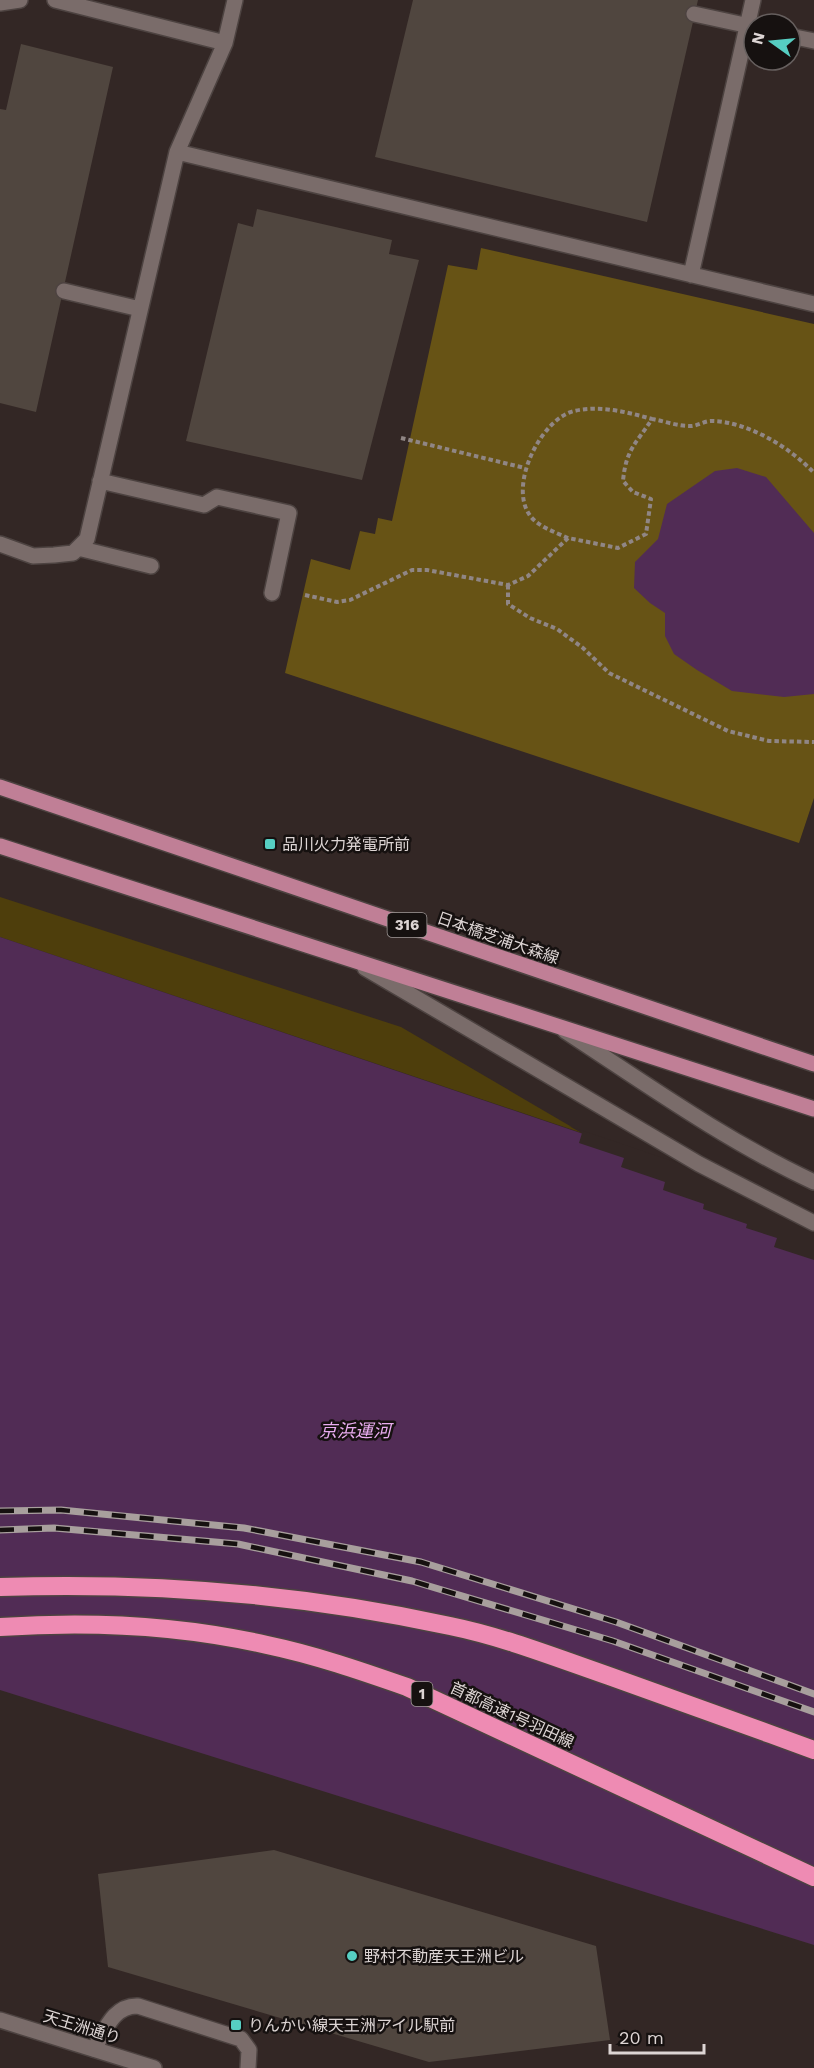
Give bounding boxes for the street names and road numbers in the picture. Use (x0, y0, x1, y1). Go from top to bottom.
street label: 日本橋芝浦大森線 (434, 908, 562, 968)
road number: 316 (388, 913, 426, 937)
street label: 首都高速1号羽田線 (447, 1678, 577, 1752)
road number: 1 (412, 1682, 432, 1706)
street label: 天王洲通り (41, 2006, 123, 2048)

